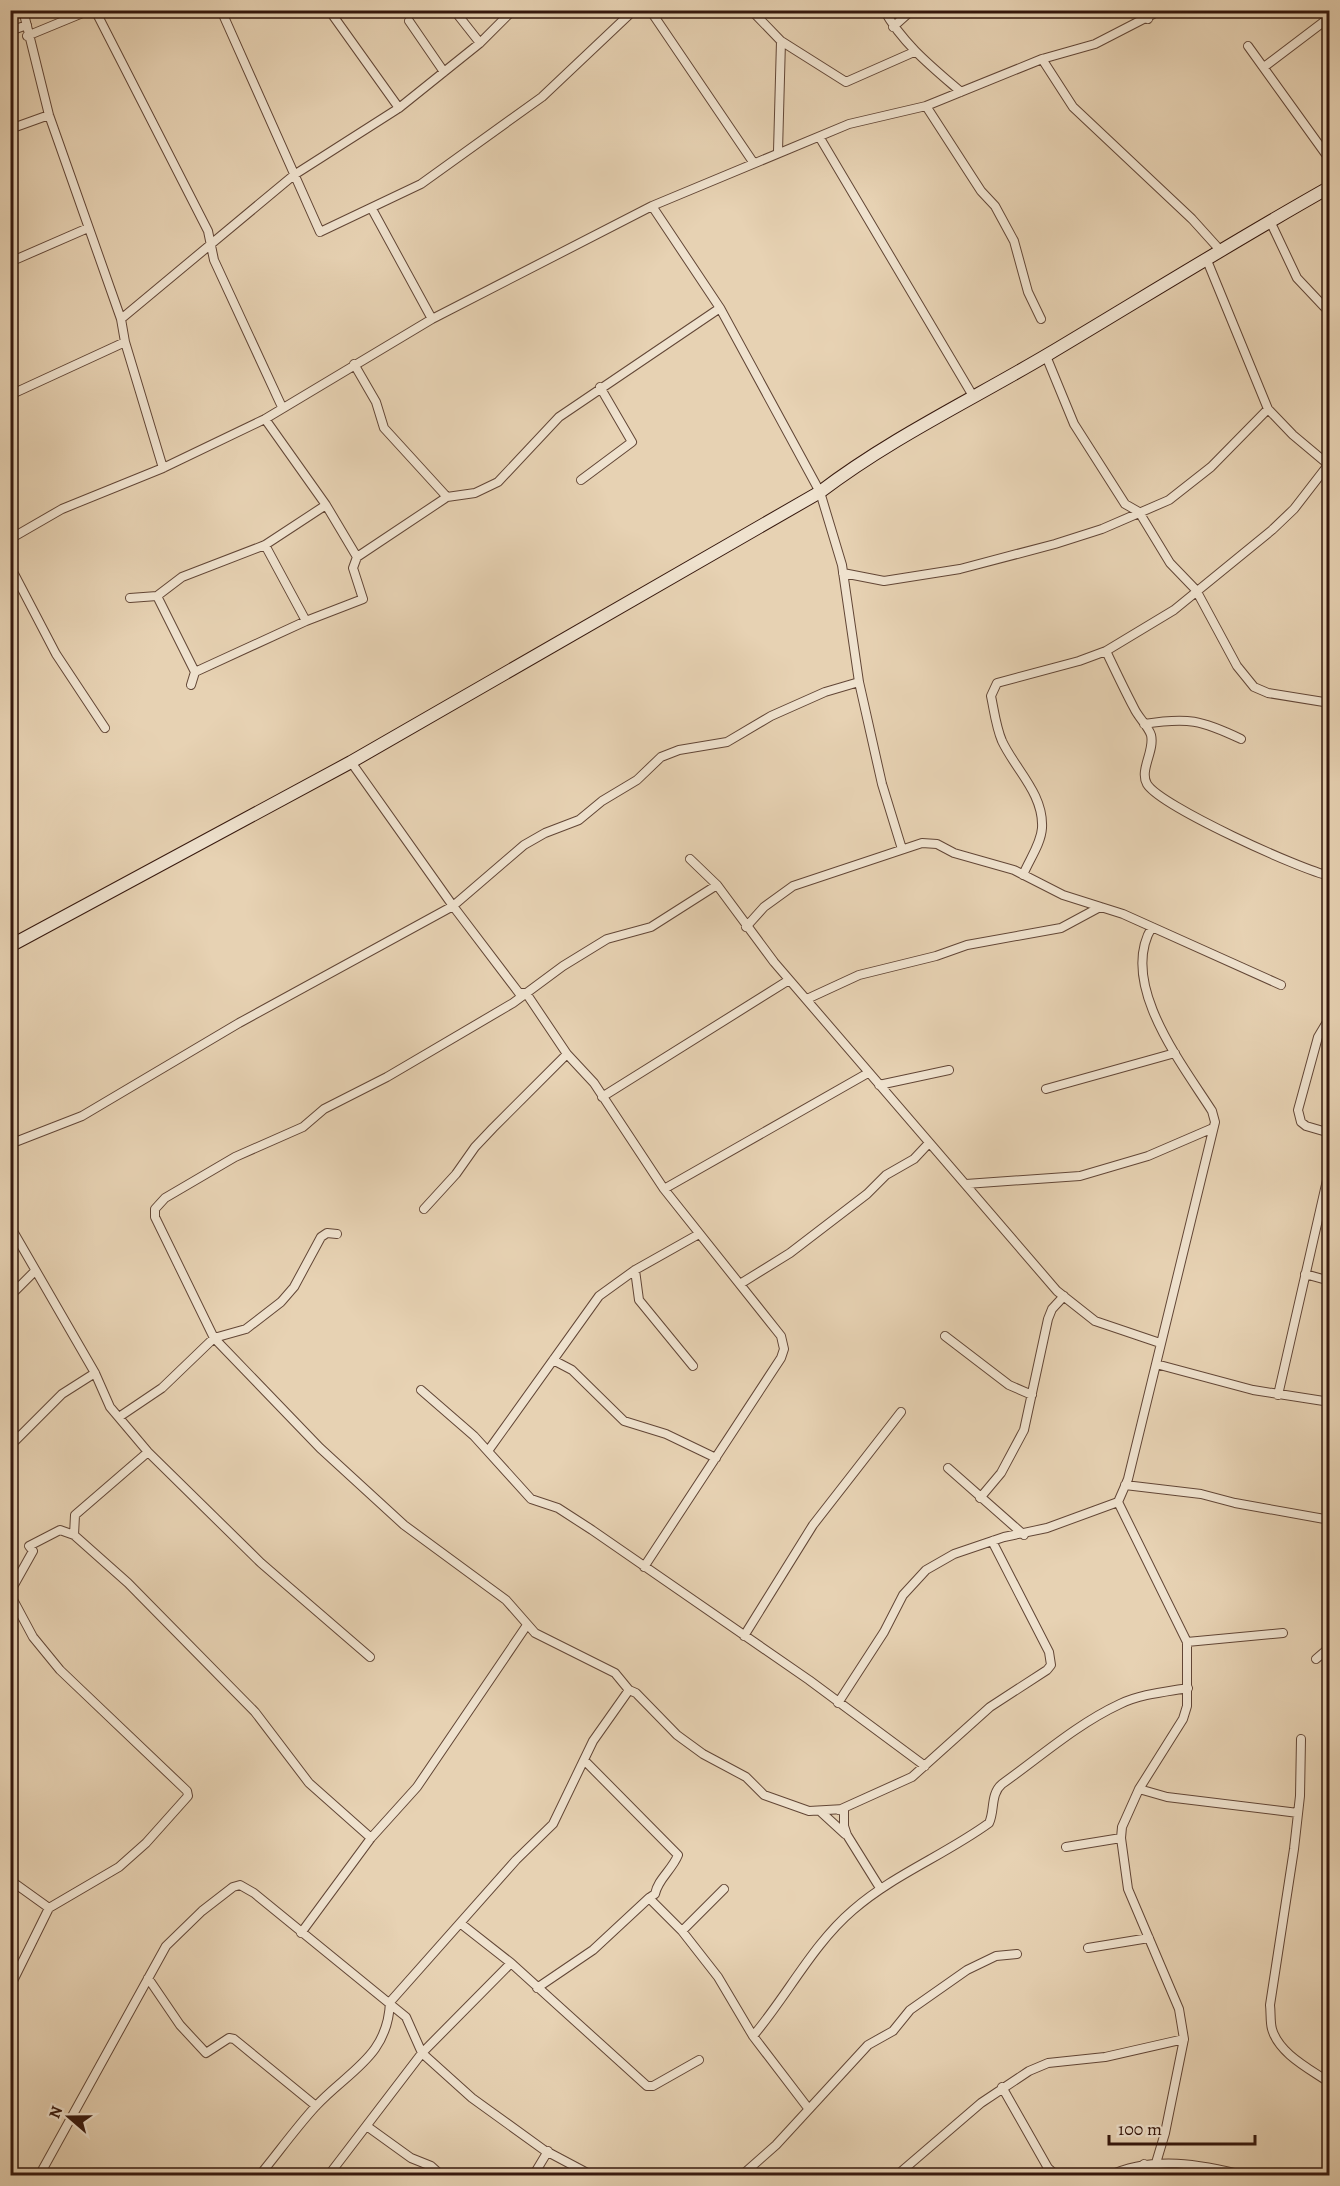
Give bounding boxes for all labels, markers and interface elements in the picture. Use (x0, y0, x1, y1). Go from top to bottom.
north arrow (39, 2087, 99, 2147)
text: N (44, 2103, 68, 2121)
scale bar (1109, 2108, 1254, 2146)
text: 100 m (1118, 2117, 1162, 2141)

